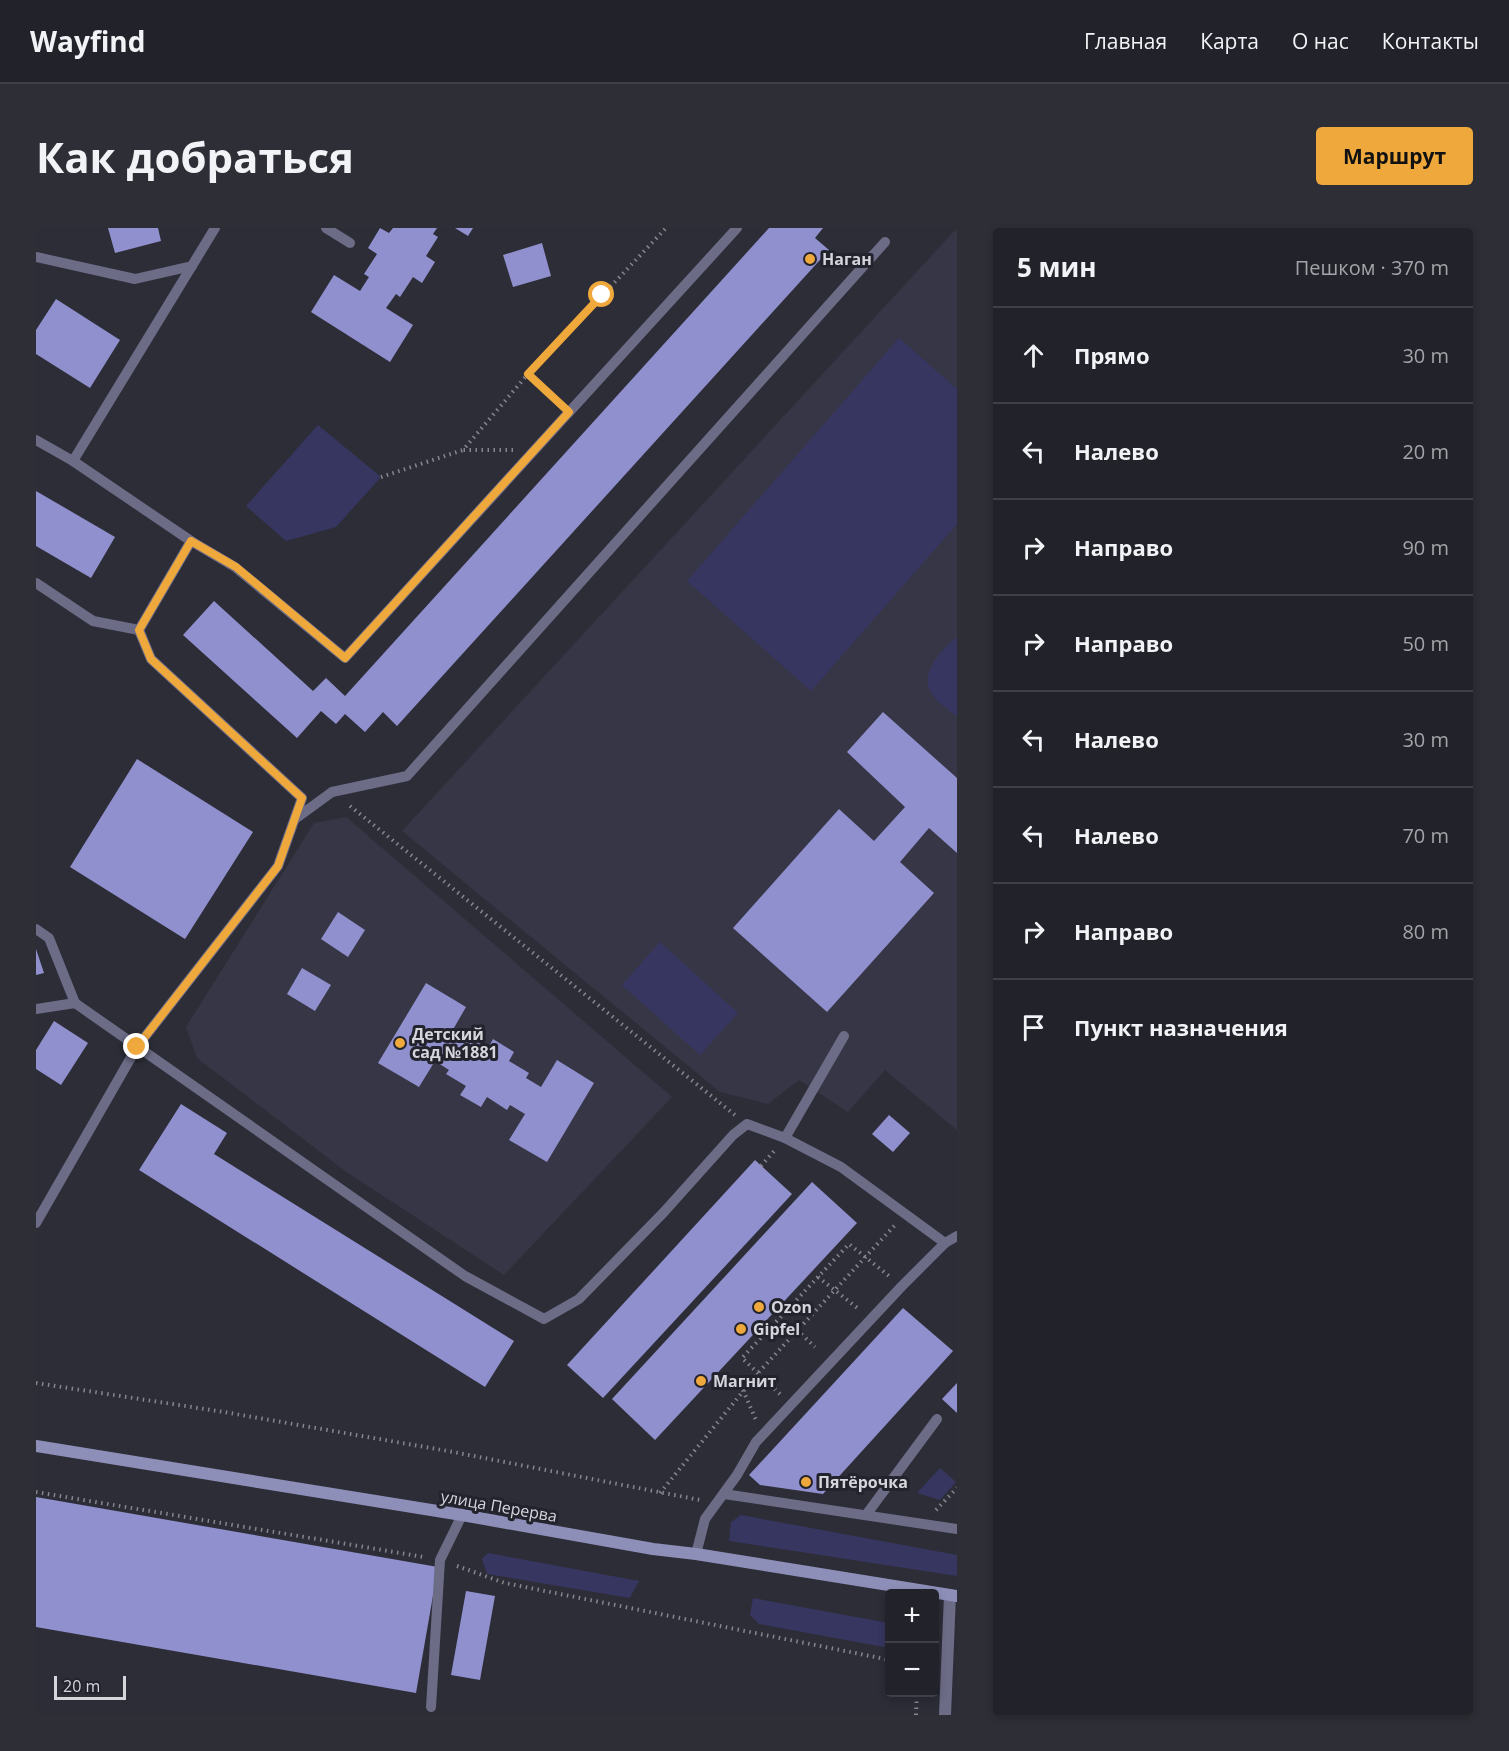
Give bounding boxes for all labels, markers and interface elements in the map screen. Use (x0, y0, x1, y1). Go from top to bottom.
text: Wayfind (30, 22, 145, 60)
text: Главная (1084, 27, 1167, 55)
text: Карта (1200, 27, 1259, 55)
text: О нас (1292, 27, 1349, 55)
text: Контакты (1382, 27, 1479, 55)
button: Маршрут (1316, 127, 1473, 185)
text: Как добраться (36, 128, 354, 185)
place label: Наган (822, 248, 872, 270)
text: 5 мин (1017, 249, 1097, 285)
marker: Наган (803, 252, 817, 266)
text: Пешком · 370 m (1295, 254, 1449, 281)
route start (588, 281, 614, 307)
icon: ahead (1017, 339, 1050, 372)
text: Прямо (1074, 340, 1150, 370)
text: 30 m (1402, 342, 1449, 369)
icon: left (1017, 435, 1050, 468)
text: Налево (1074, 436, 1159, 466)
text: 20 m (1402, 438, 1449, 465)
icon: right (1017, 531, 1050, 564)
text: Направо (1074, 532, 1173, 562)
text: 90 m (1402, 534, 1449, 561)
icon: right (1017, 627, 1050, 660)
text: Направо (1074, 628, 1173, 658)
text: 50 m (1402, 630, 1449, 657)
icon: left (1017, 723, 1050, 756)
text: Налево (1074, 724, 1159, 754)
text: 30 m (1402, 726, 1449, 753)
icon: left (1017, 819, 1050, 852)
text: Налево (1074, 820, 1159, 850)
text: 70 m (1402, 822, 1449, 849)
icon: right (1017, 915, 1050, 948)
text: Направо (1074, 916, 1173, 946)
text: 80 m (1402, 918, 1449, 945)
icon: arrive (1017, 1011, 1050, 1044)
text: Пункт назначения (1074, 1012, 1288, 1042)
place label: Детский сад №1881 (412, 1023, 498, 1063)
route end (123, 1033, 149, 1059)
marker: Детский сад №1881 (393, 1036, 407, 1050)
place label: Ozon (771, 1296, 812, 1318)
marker: Ozon (752, 1300, 766, 1314)
place label: Gipfel (753, 1318, 800, 1340)
marker: Gipfel (734, 1322, 748, 1336)
place label: Магнит (713, 1370, 777, 1392)
marker: Магнит (694, 1374, 708, 1388)
place label: Пятёрочка (818, 1471, 908, 1493)
marker: Пятёрочка (799, 1475, 813, 1489)
street label: улица Перерва (439, 1485, 559, 1527)
map controls (885, 1589, 939, 1697)
button: + (885, 1589, 939, 1643)
button: − (885, 1643, 939, 1697)
scale bar (54, 1673, 126, 1700)
text: 20 m (63, 1675, 100, 1697)

